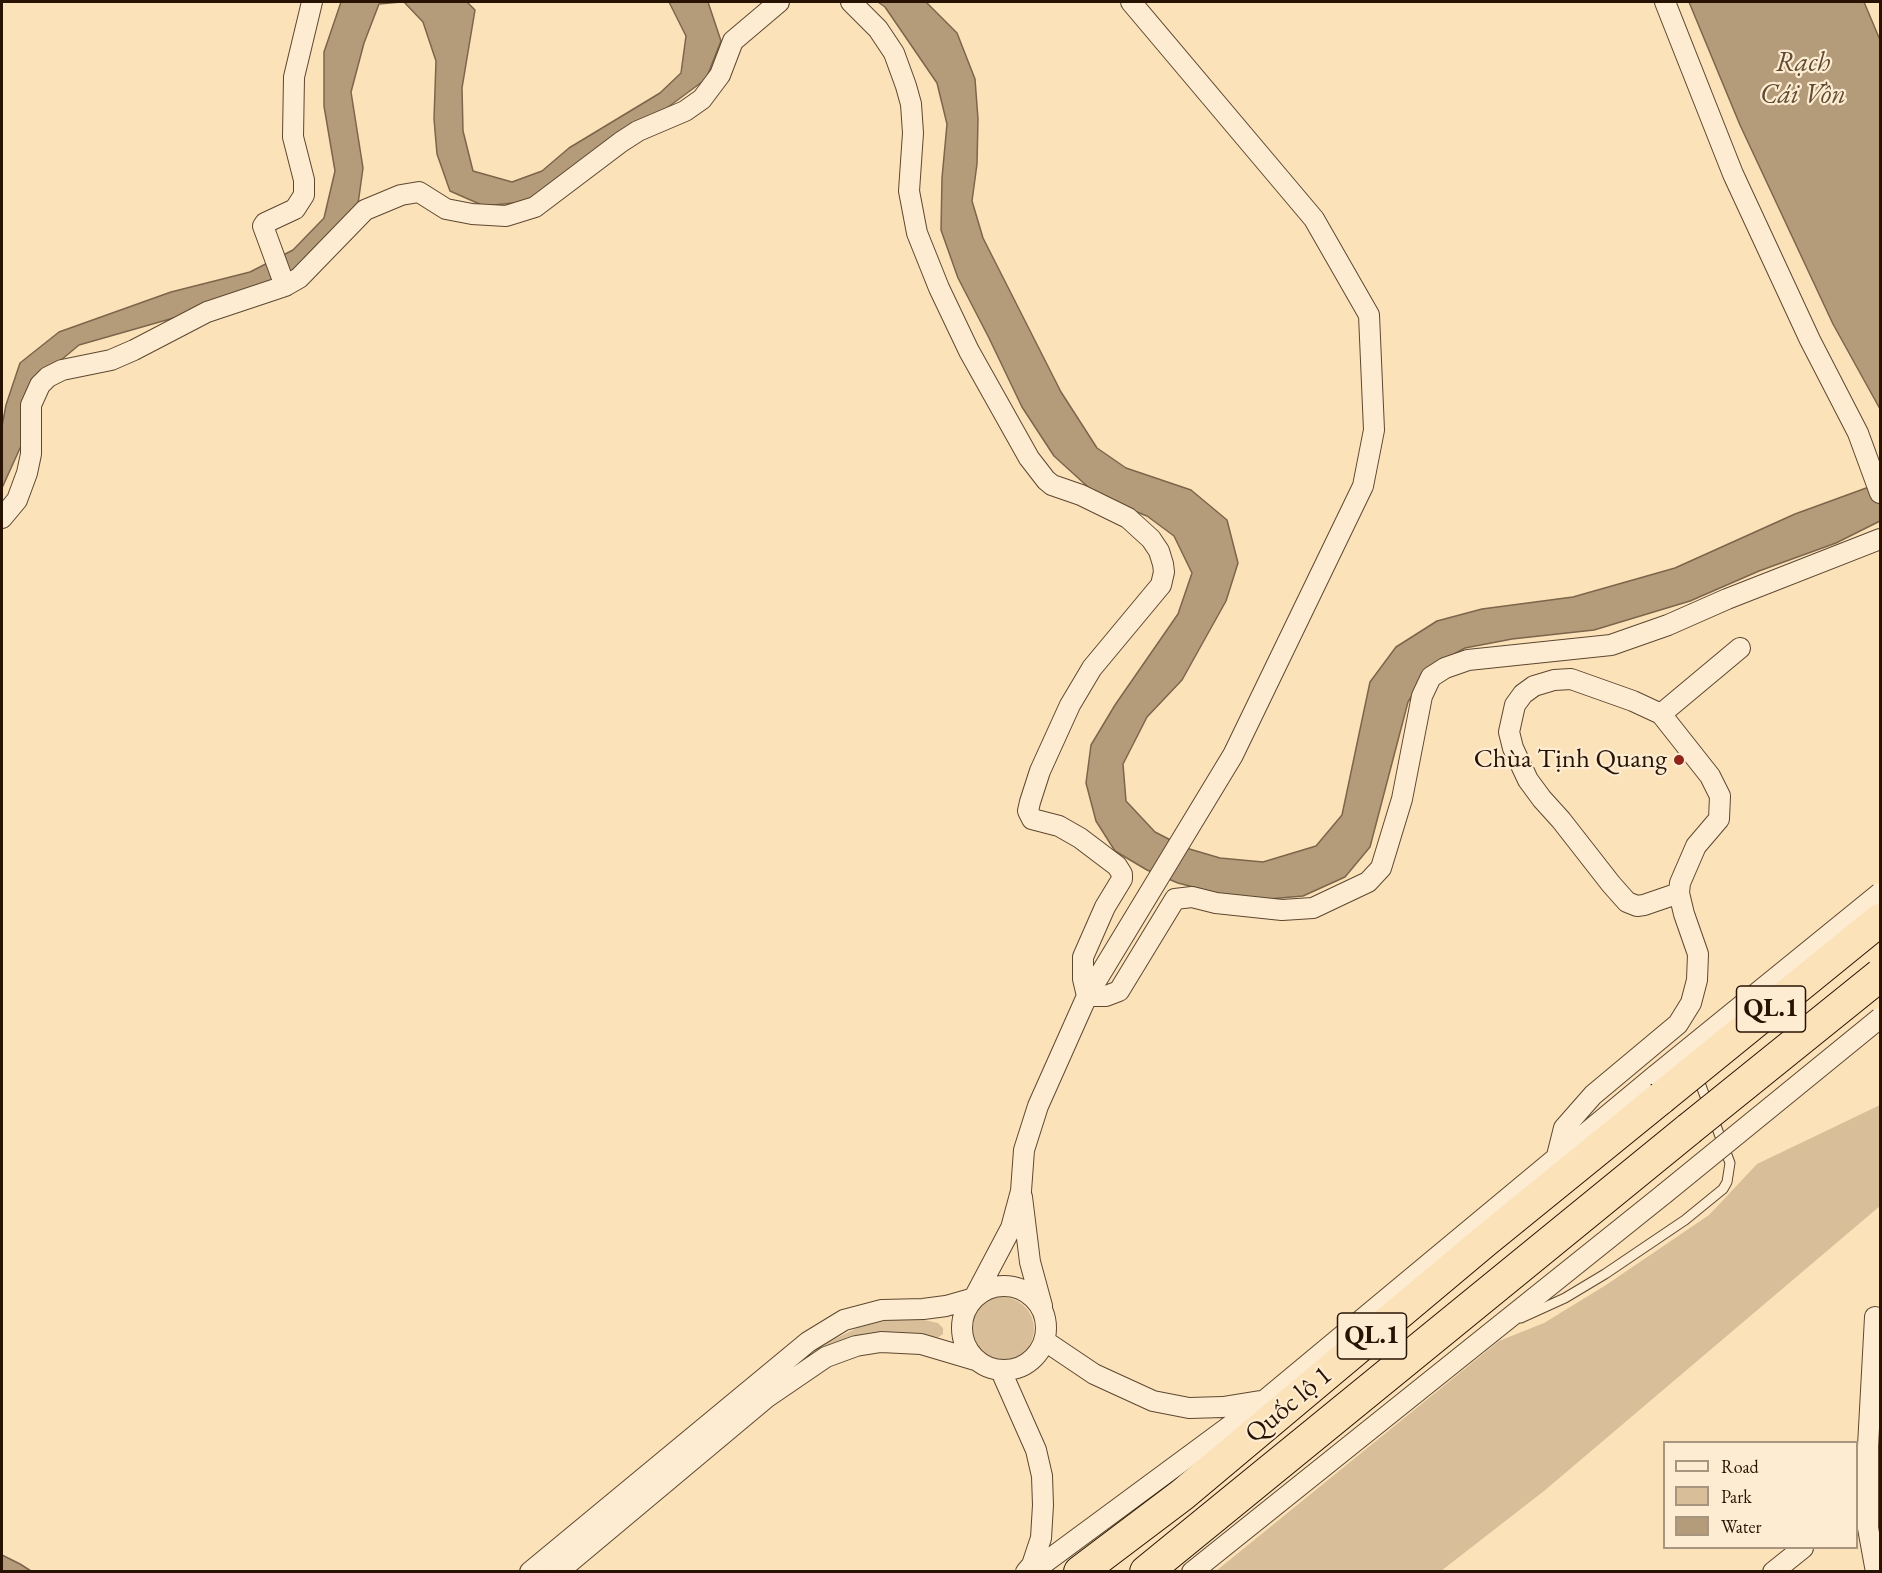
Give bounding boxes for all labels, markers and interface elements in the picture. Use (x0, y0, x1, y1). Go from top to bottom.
water label: Rạch Cái Vồn (1760, 46, 1846, 112)
place label: Chùa Tịnh Quang (1474, 744, 1667, 776)
marker: Chùa Tịnh Quang (1672, 753, 1686, 767)
road number: QL.1 (1736, 986, 1806, 1032)
road number: QL.1 (1338, 1313, 1406, 1359)
street label: Quốc lộ 1 (1239, 1360, 1339, 1450)
legend (1663, 1441, 1858, 1549)
text: Road (1721, 1455, 1759, 1478)
text: Park (1721, 1485, 1752, 1508)
text: Water (1721, 1515, 1762, 1538)

